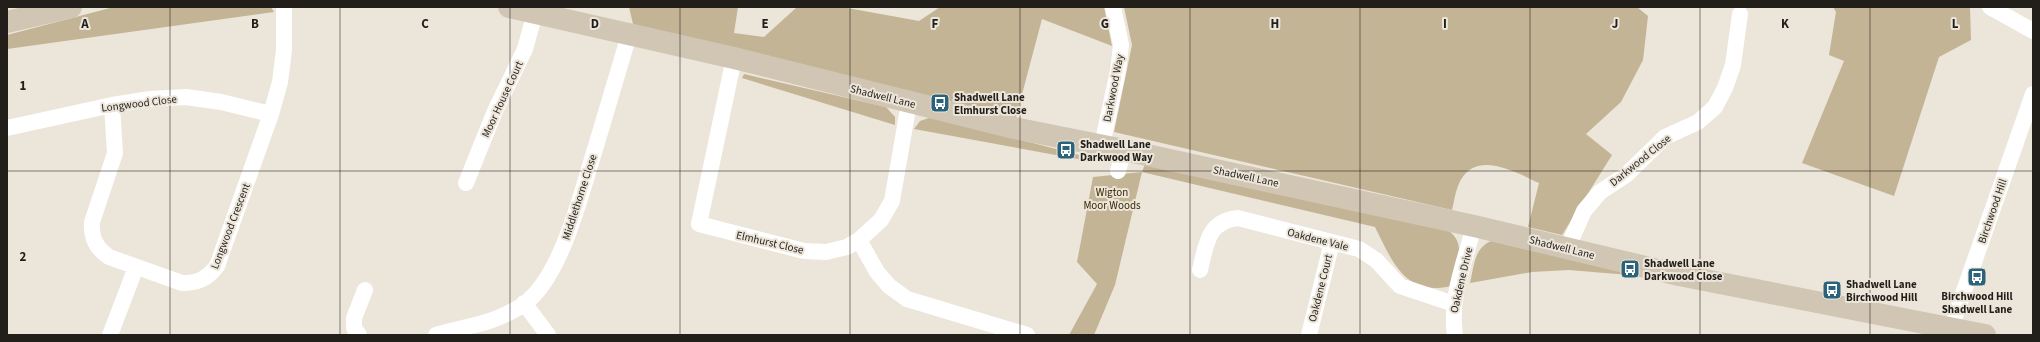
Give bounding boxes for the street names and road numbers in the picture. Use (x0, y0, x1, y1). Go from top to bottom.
street label: Darkwood Way (1100, 53, 1127, 123)
street label: Moor House Court (478, 58, 527, 140)
street label: Shadwell Lane (849, 81, 918, 112)
street label: Longwood Close (100, 91, 178, 116)
street label: Darkwood Close (1607, 131, 1675, 190)
street label: Middlethorne Close (559, 152, 601, 242)
street label: Shadwell Lane (1212, 162, 1281, 191)
street label: Birchwood Hill (1974, 177, 2011, 246)
street label: Longwood Crescent (207, 181, 254, 271)
street label: Oakdene Vale (1286, 225, 1351, 254)
street label: Elmhurst Close (735, 227, 806, 258)
street label: Shadwell Lane (1528, 232, 1597, 263)
street label: Oakdene Drive (1447, 245, 1476, 315)
street label: Oakdene Court (1305, 253, 1336, 323)

